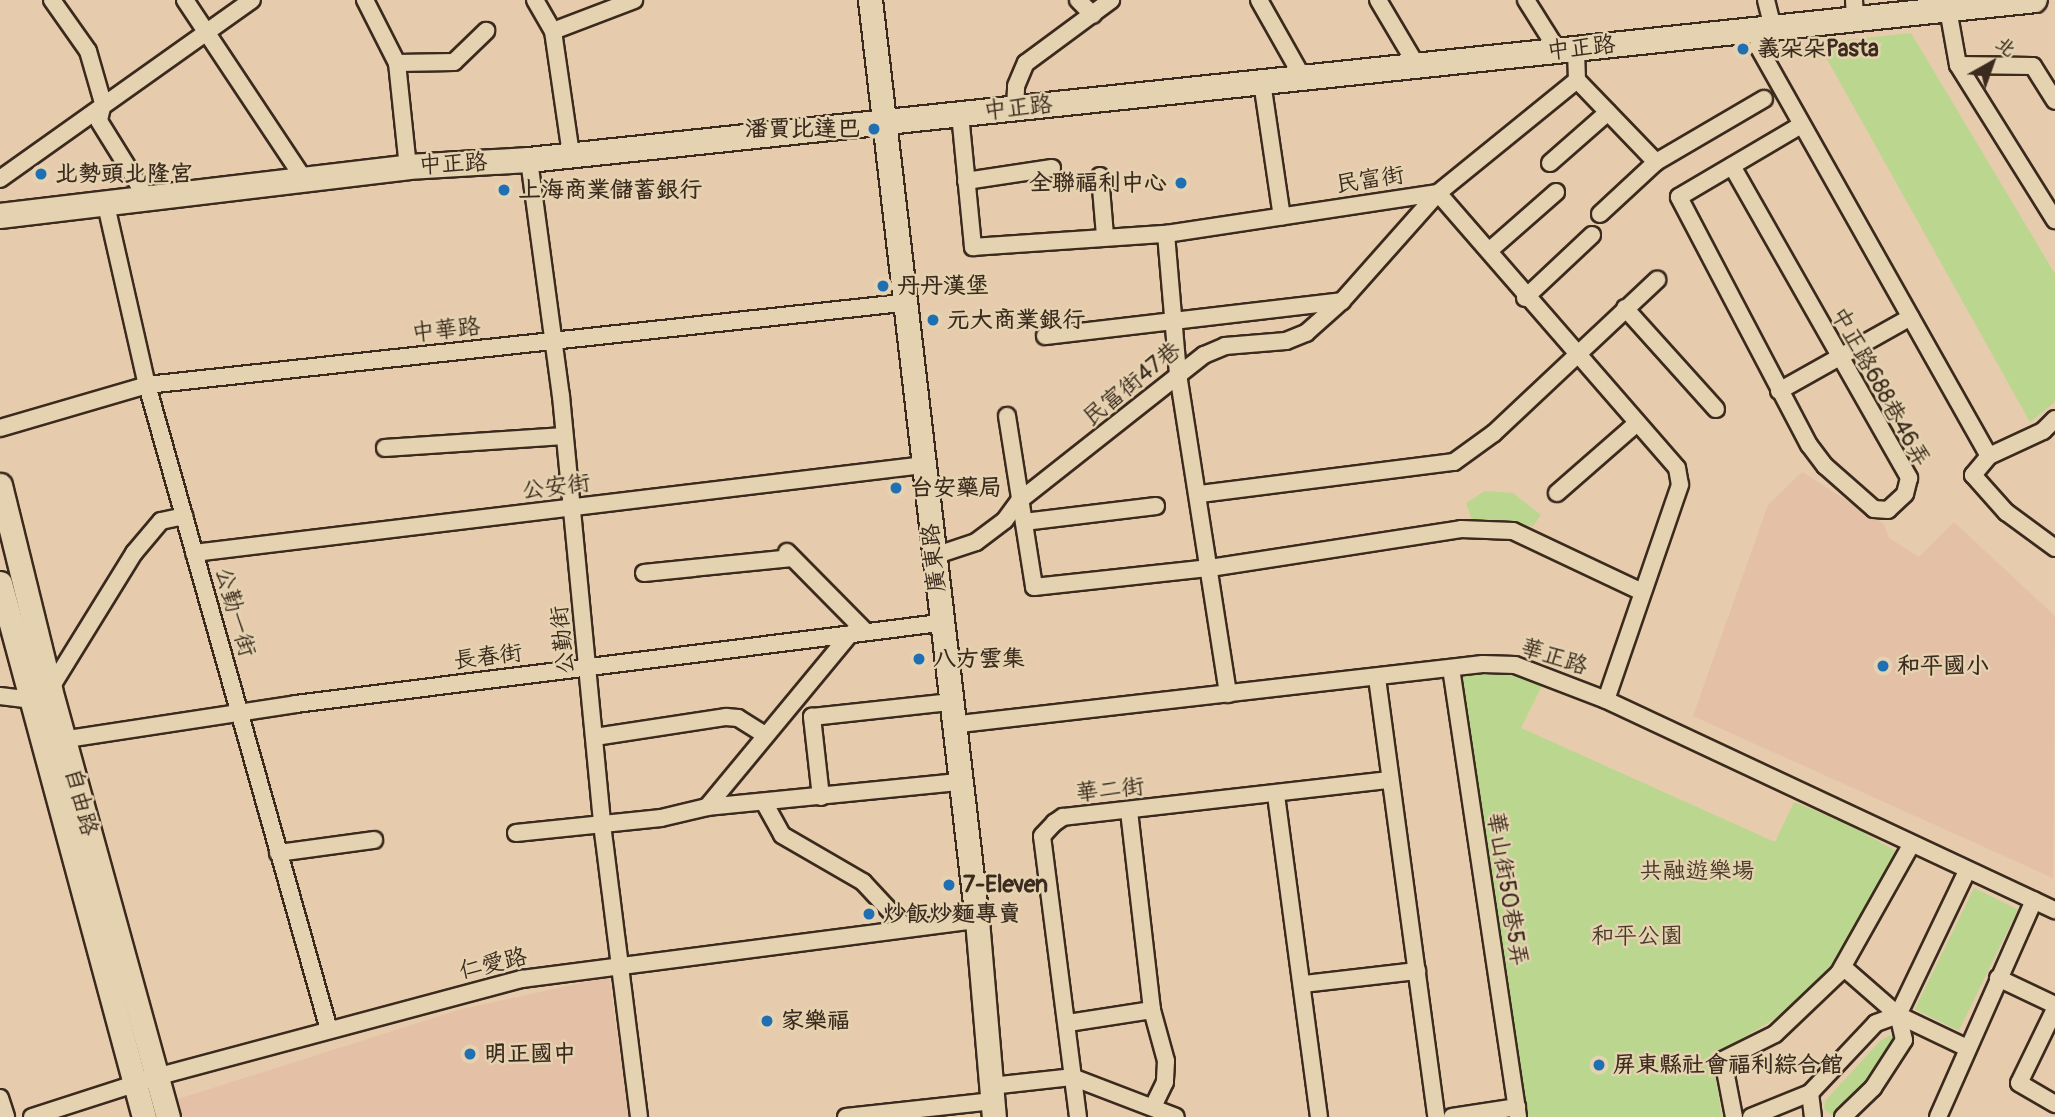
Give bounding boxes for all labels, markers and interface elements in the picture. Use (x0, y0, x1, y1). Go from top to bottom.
north arrow (1957, 28, 2027, 98)
street label: 中正路 (1545, 31, 1617, 65)
text: 北 (1990, 32, 2020, 62)
place label: 義朵朵Pasta (1757, 35, 1879, 63)
marker: 義朵朵Pasta (1735, 41, 1751, 57)
street label: 中正路 (982, 91, 1054, 125)
place label: 潘賈比達巴 (745, 115, 860, 143)
marker: 潘賈比達巴 (866, 121, 882, 137)
street label: 中正路 (418, 148, 488, 180)
place label: 北勢頭北隆宮 (55, 160, 193, 188)
street label: 民富街 (1334, 161, 1406, 199)
marker: 北勢頭北隆宮 (33, 166, 49, 182)
place label: 全聯福利中心 (1029, 169, 1167, 197)
marker: 全聯福利中心 (1173, 175, 1189, 191)
place label: 上海商業儲蓄銀行 (518, 176, 702, 204)
marker: 上海商業儲蓄銀行 (496, 182, 512, 198)
place label: 丹丹漢堡 (897, 272, 989, 300)
marker: 丹丹漢堡 (875, 278, 891, 294)
street label: 中正路688巷46弄 (1825, 302, 1935, 472)
place label: 元大商業銀行 (947, 306, 1085, 334)
marker: 元大商業銀行 (925, 312, 941, 328)
street label: 中華路 (410, 313, 482, 347)
street label: 民富街47巷 (1078, 336, 1186, 432)
street label: 公安街 (520, 469, 592, 505)
place label: 台安藥局 (910, 474, 1002, 502)
marker: 台安藥局 (888, 480, 904, 496)
street label: 廣東路 (917, 522, 951, 594)
street label: 公勤一街 (209, 564, 261, 660)
street label: 公勤街 (546, 604, 580, 676)
street label: 華正路 (1517, 633, 1591, 681)
street label: 長春街 (452, 639, 524, 675)
place label: 八方雲集 (933, 645, 1025, 673)
marker: 八方雲集 (911, 651, 927, 667)
place label: 和平國小 (1897, 652, 1989, 680)
marker: 和平國小 (1875, 658, 1891, 674)
street label: 自由路 (59, 765, 103, 839)
street label: 華二街 (1074, 773, 1146, 807)
street label: 華山街50巷5弄 (1481, 810, 1533, 968)
park label: 共融遊樂場 (1640, 857, 1754, 885)
place label: 7-Eleven (963, 871, 1048, 899)
marker: 7-Eleven (941, 877, 957, 893)
place label: 炒飯炒麵專賣 (883, 900, 1021, 928)
marker: 炒飯炒麵專賣 (861, 906, 877, 922)
park label: 和平公園 (1591, 922, 1683, 950)
street label: 仁愛路 (456, 943, 530, 985)
place label: 家樂福 (781, 1007, 850, 1035)
marker: 家樂福 (759, 1013, 775, 1029)
place label: 明正國中 (484, 1040, 576, 1068)
marker: 明正國中 (462, 1046, 478, 1062)
place label: 屏東縣社會福利綜合館 (1613, 1051, 1843, 1079)
marker: 屏東縣社會福利綜合館 (1591, 1057, 1607, 1073)

